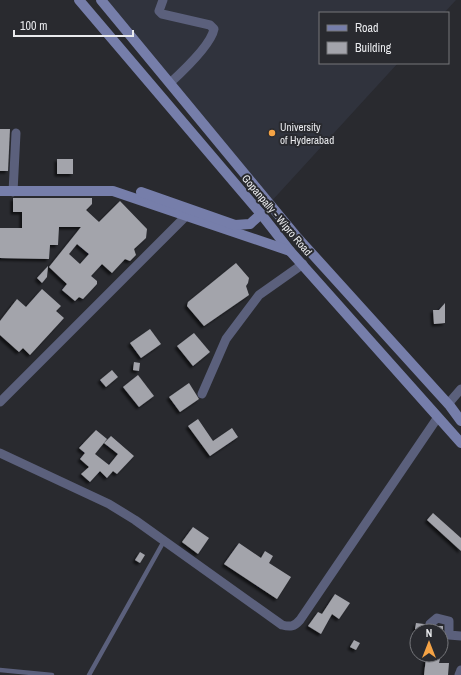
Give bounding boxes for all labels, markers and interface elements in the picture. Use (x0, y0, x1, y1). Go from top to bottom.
scale bar (14, 12, 133, 38)
legend (319, 12, 449, 64)
text: 100 m (20, 18, 47, 34)
text: Road (355, 20, 379, 36)
text: Building (355, 40, 392, 56)
place label: University of Hyderabad (280, 120, 334, 147)
marker: University of Hyderabad (267, 128, 277, 138)
street label: Gopanpally - Wipro Road (239, 172, 315, 258)
north arrow (409, 623, 449, 663)
text: N (426, 626, 432, 640)

